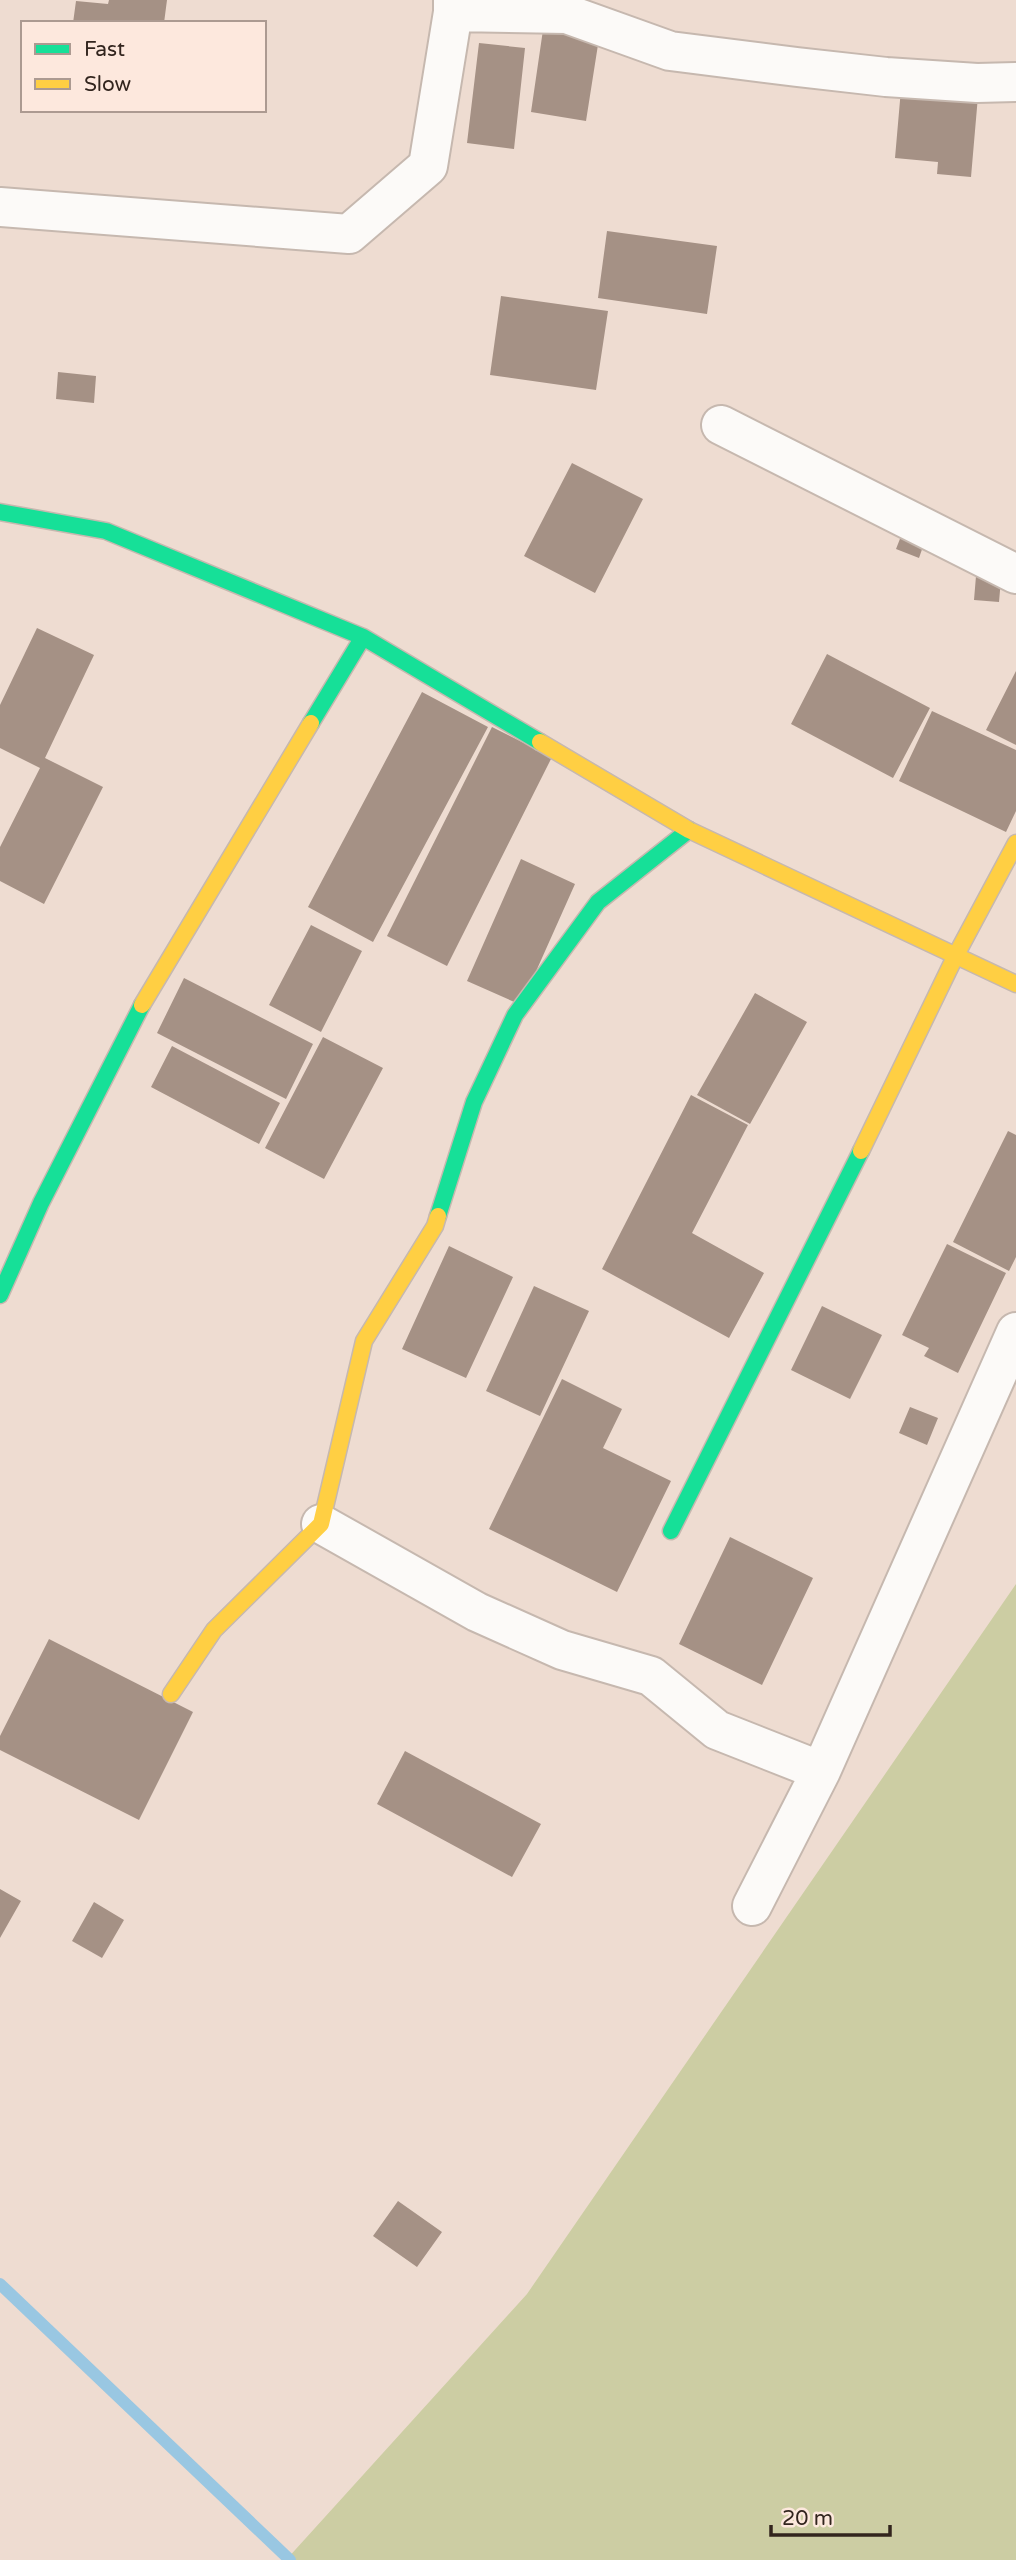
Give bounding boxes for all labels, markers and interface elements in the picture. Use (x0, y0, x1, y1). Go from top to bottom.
legend (21, 21, 266, 112)
text: Fast (84, 37, 125, 62)
text: Slow (84, 72, 132, 97)
scale bar (771, 2494, 890, 2538)
text: 20 m (782, 2506, 833, 2531)

